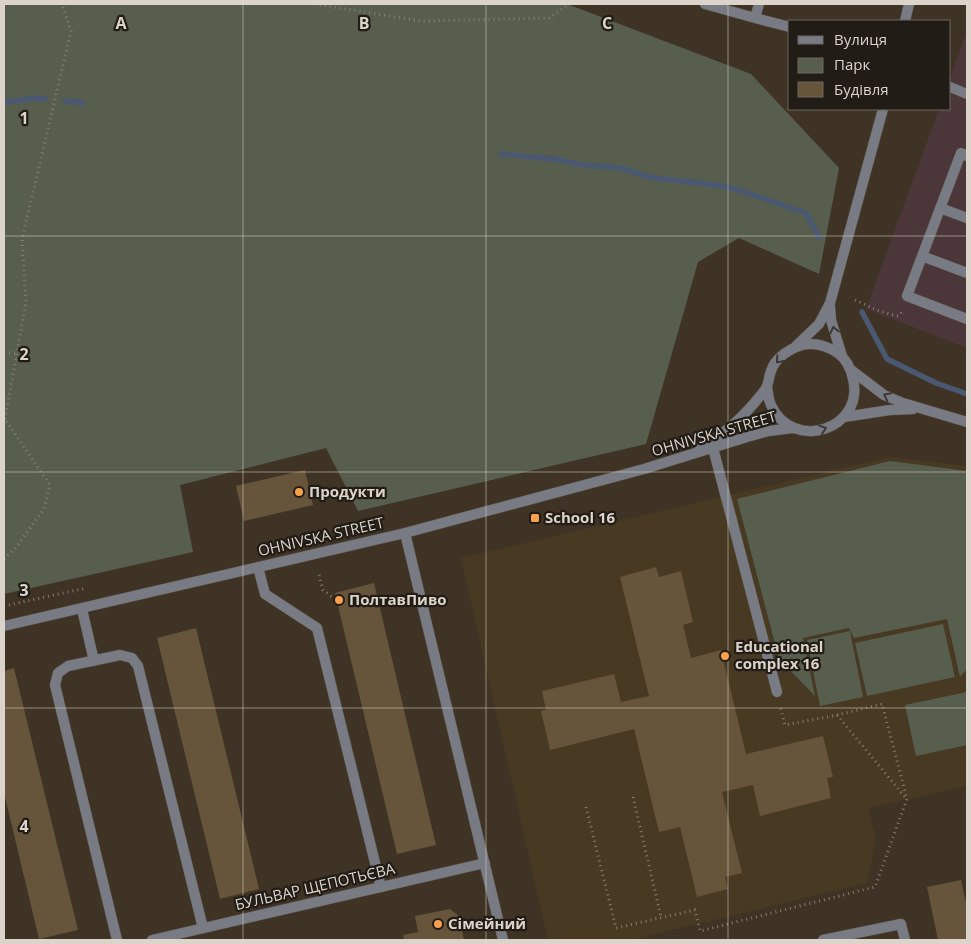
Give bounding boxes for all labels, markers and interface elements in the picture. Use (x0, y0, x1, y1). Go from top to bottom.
text: A (115, 12, 127, 34)
text: B (359, 12, 369, 34)
text: C (602, 12, 612, 34)
legend (788, 20, 951, 110)
text: Вулиця (834, 29, 887, 49)
text: Парк (834, 54, 870, 74)
text: Будівля (834, 79, 889, 99)
text: 1 (19, 107, 29, 129)
one-way arrow (829, 326, 840, 334)
text: 2 (19, 343, 29, 365)
one-way arrow (775, 355, 784, 364)
one-way arrow (883, 391, 892, 402)
street label: OHNIVSKA STREET (649, 405, 779, 460)
one-way arrow (819, 425, 827, 435)
place label: Продукти (309, 481, 386, 501)
marker: Продукти (293, 486, 305, 498)
place label: School 16 (545, 507, 615, 527)
street label: OHNIVSKA STREET (256, 512, 386, 560)
marker: School 16 (529, 512, 541, 524)
text: 3 (19, 579, 29, 601)
place label: ПолтавПиво (349, 589, 447, 609)
marker: ПолтавПиво (333, 594, 345, 606)
place label: Educational complex 16 (735, 636, 823, 673)
marker: Educational complex 16 (719, 650, 731, 662)
text: 4 (19, 815, 29, 837)
street label: БУЛЬВАР ЩЕПОТЬЄВА (233, 858, 397, 914)
place label: Сімейний (448, 913, 526, 933)
marker: Сімейний (432, 918, 444, 930)

